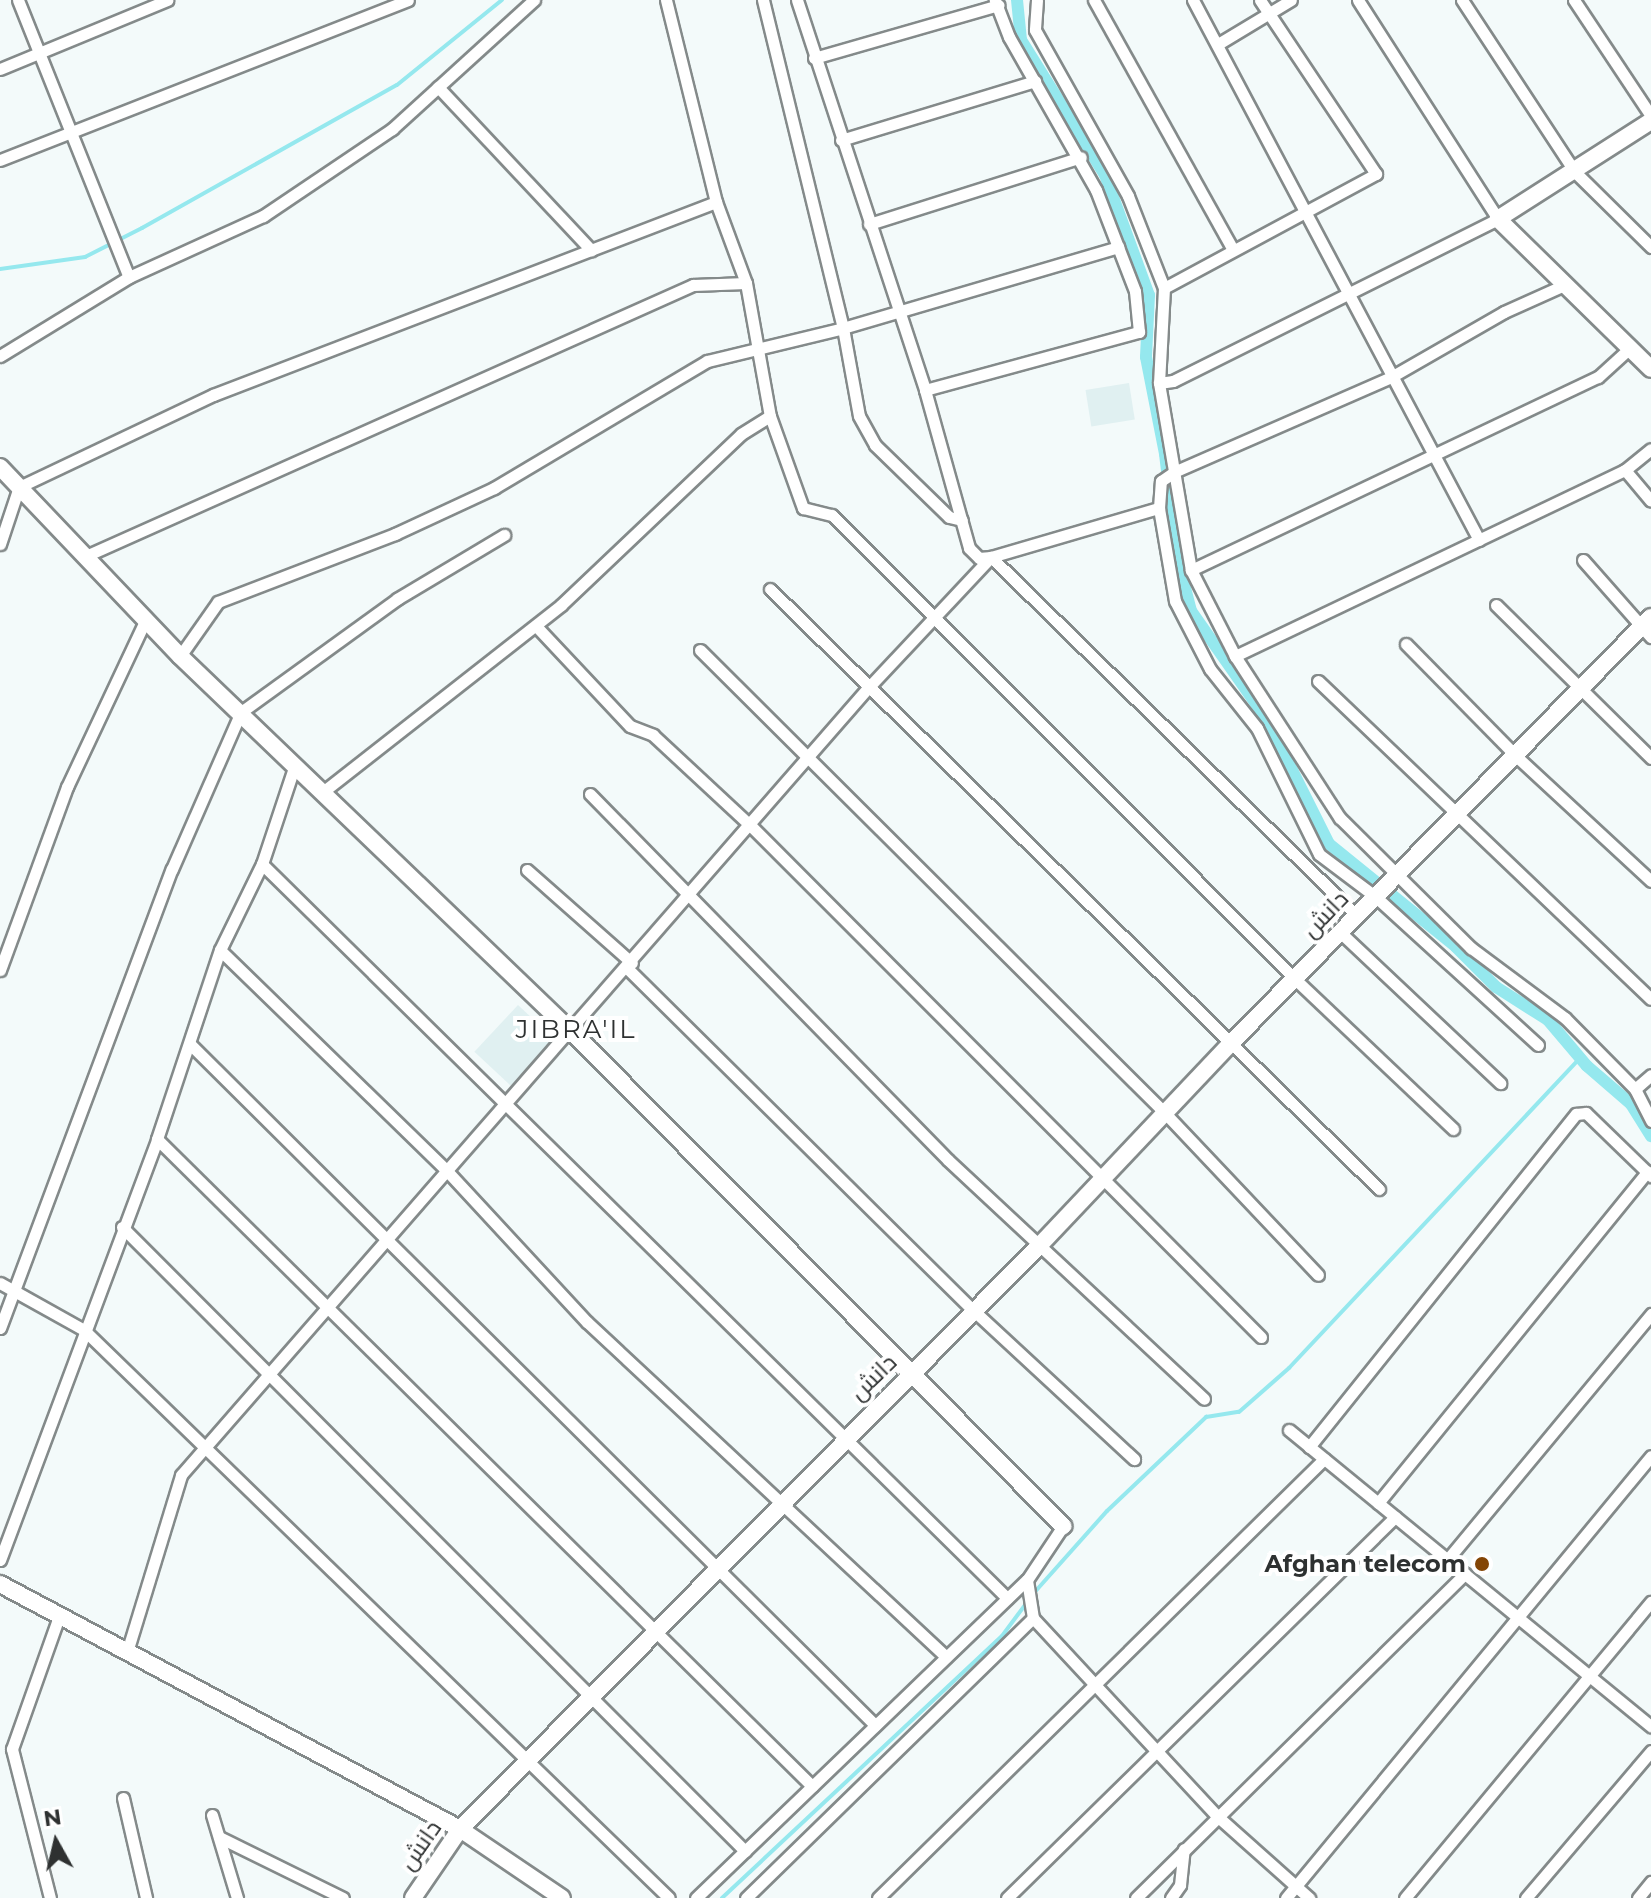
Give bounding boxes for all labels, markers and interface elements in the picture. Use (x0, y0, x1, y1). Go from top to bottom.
street label: دانش (1296, 884, 1354, 944)
district label: JIBRA'IL (515, 1014, 637, 1046)
street label: دانش (843, 1348, 903, 1406)
place label: Afghan telecom (1264, 1550, 1466, 1578)
marker: Afghan telecom (1473, 1555, 1491, 1573)
north arrow (16, 1802, 96, 1882)
text: N (42, 1803, 63, 1832)
street label: دانش (393, 1814, 447, 1876)

